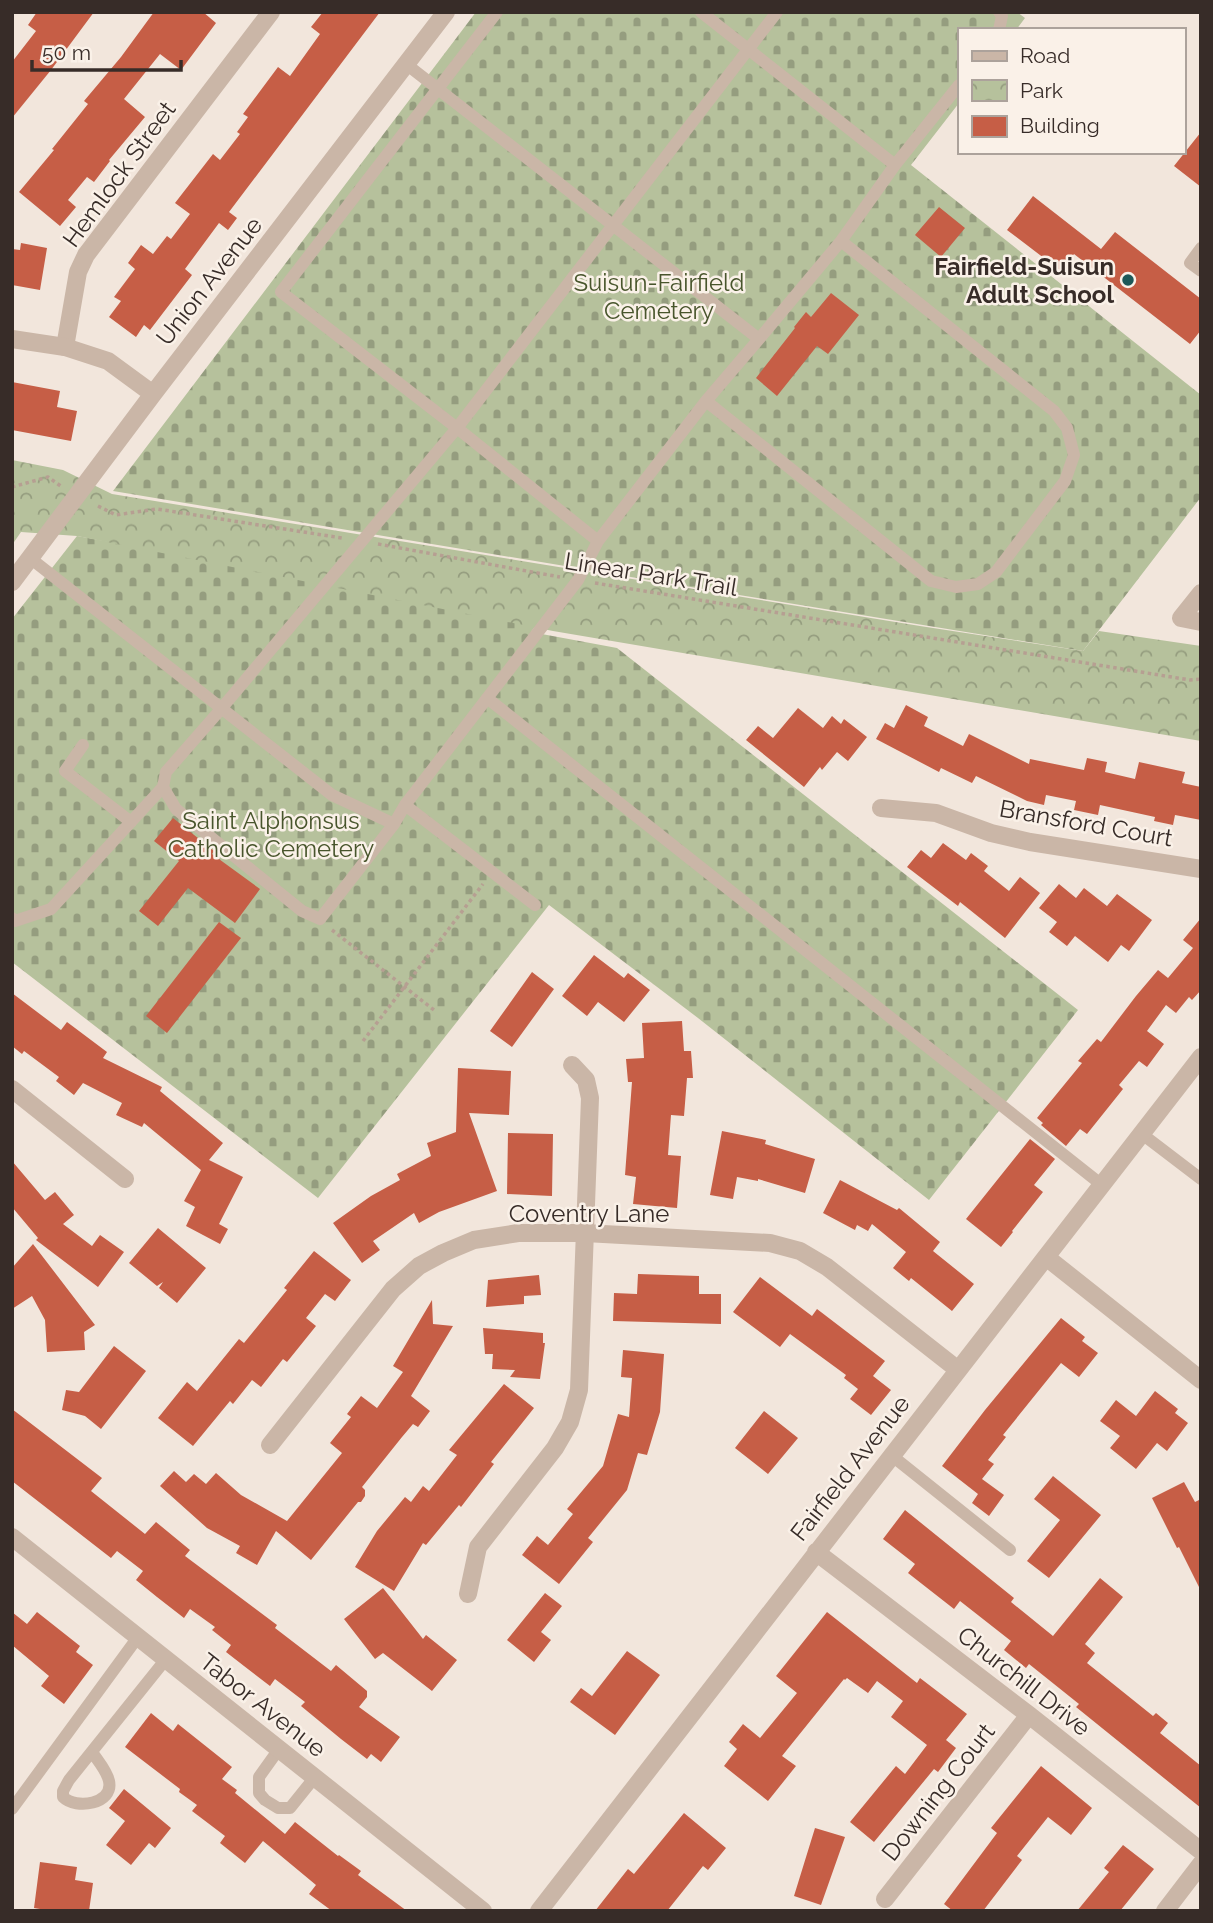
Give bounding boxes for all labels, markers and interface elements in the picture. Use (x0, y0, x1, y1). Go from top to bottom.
scale bar (32, 28, 180, 72)
legend (958, 28, 1185, 154)
text: 50 m (42, 40, 91, 65)
text: Road (1020, 43, 1070, 68)
text: Park (1020, 78, 1063, 103)
street label: Hemlock Street (56, 95, 182, 253)
text: Building (1020, 113, 1100, 138)
street label: Union Avenue (150, 211, 268, 351)
place label: Fairfield-Suisun Adult School (934, 252, 1114, 309)
park label: Suisun-Fairfield Cemetery (574, 268, 744, 325)
marker: Fairfield-Suisun Adult School (1120, 272, 1136, 288)
street label: Linear Park Trail (563, 546, 740, 602)
street label: Bransford Court (997, 793, 1175, 853)
park label: Saint Alphonsus Catholic Cemetery (168, 806, 374, 863)
street label: Coventry Lane (509, 1199, 669, 1228)
street label: Fairfield Avenue (784, 1390, 916, 1546)
street label: Churchill Drive (952, 1620, 1096, 1742)
street label: Tabor Avenue (194, 1647, 332, 1763)
street label: Downing Court (875, 1718, 1001, 1866)

